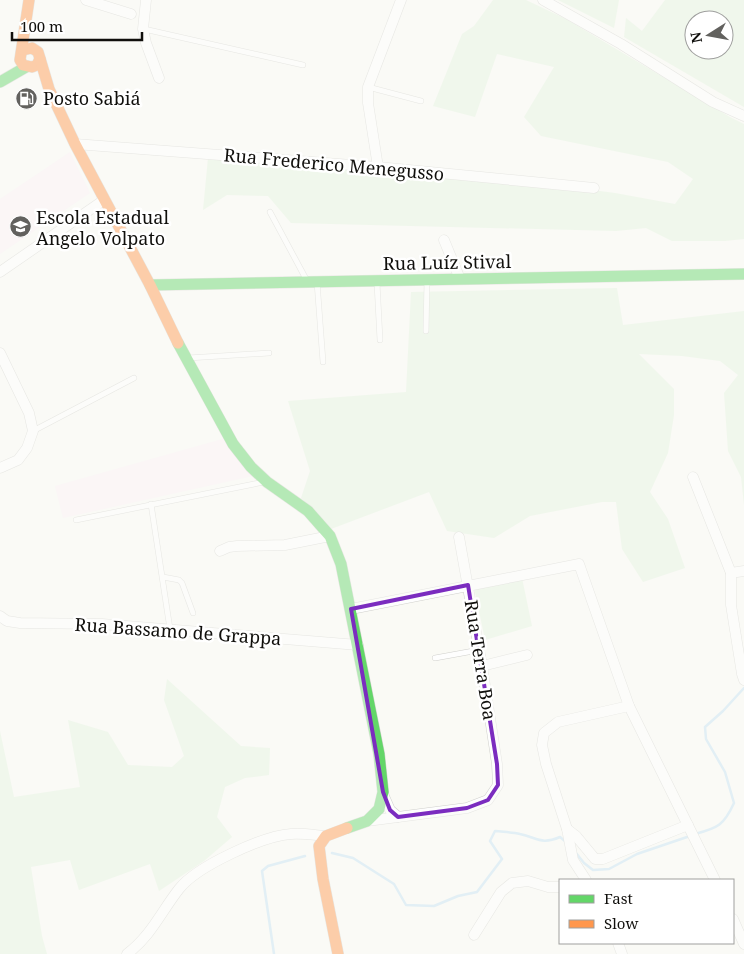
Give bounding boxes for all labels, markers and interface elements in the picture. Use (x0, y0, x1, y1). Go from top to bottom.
scale bar (12, 10, 142, 42)
north arrow (684, 10, 734, 60)
text: 100 m (20, 16, 63, 36)
text: N (685, 30, 706, 45)
fuel station icon: Posto Sabiá (15, 86, 39, 110)
place label: Posto Sabiá (43, 86, 141, 110)
street label: Rua Frederico Menegusso (223, 142, 445, 186)
place label: Escola Estadual Angelo Volpato (36, 205, 169, 250)
school or university icon: Escola Estadual Angelo Volpato (8, 215, 32, 239)
street label: Rua Luíz Stival (383, 249, 512, 275)
street label: Rua Terra Boa (460, 598, 502, 722)
street label: Rua Bassamo de Grappa (74, 612, 282, 650)
legend (559, 879, 734, 944)
text: Fast (604, 888, 633, 908)
text: Slow (604, 913, 638, 933)

